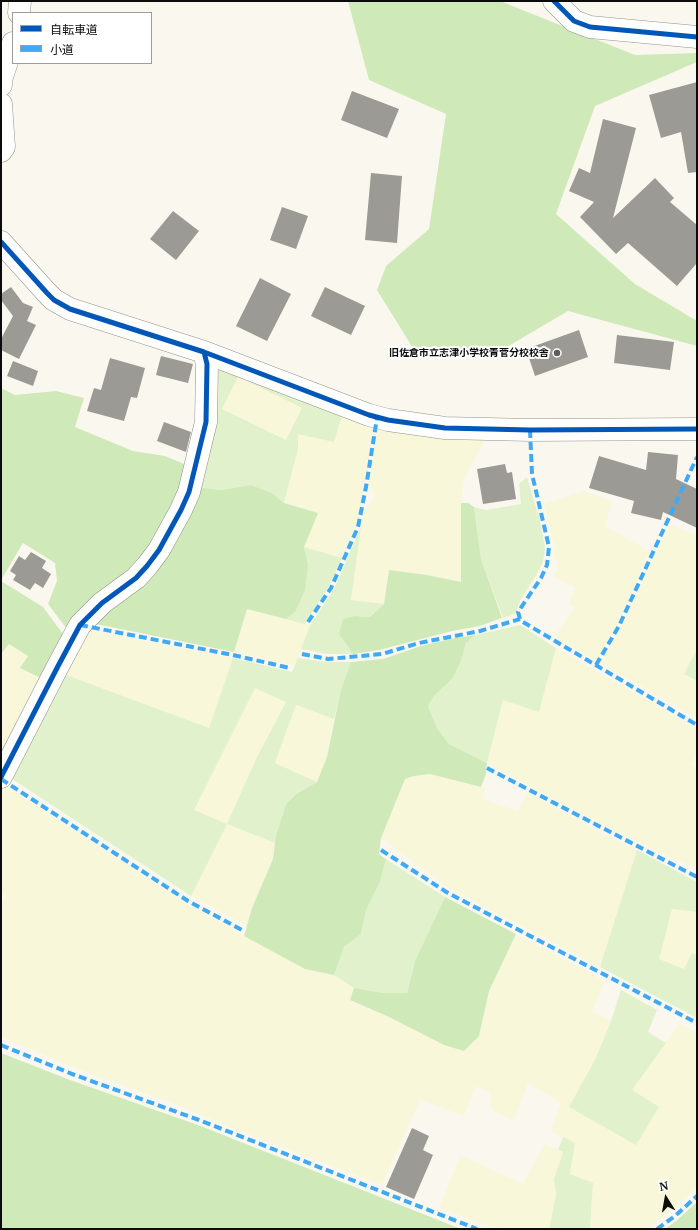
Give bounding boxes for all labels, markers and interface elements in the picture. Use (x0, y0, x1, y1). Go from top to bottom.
legend (12, 12, 152, 64)
text: 自転車道 (50, 22, 98, 37)
text: 小道 (50, 42, 74, 57)
place label: 旧佐倉市立志津小学校青菅分校校舎 (389, 347, 549, 359)
marker: 旧佐倉市立志津小学校青菅分校校舎 (552, 348, 562, 358)
north arrow (646, 1178, 686, 1218)
text: N (658, 1179, 669, 1194)

